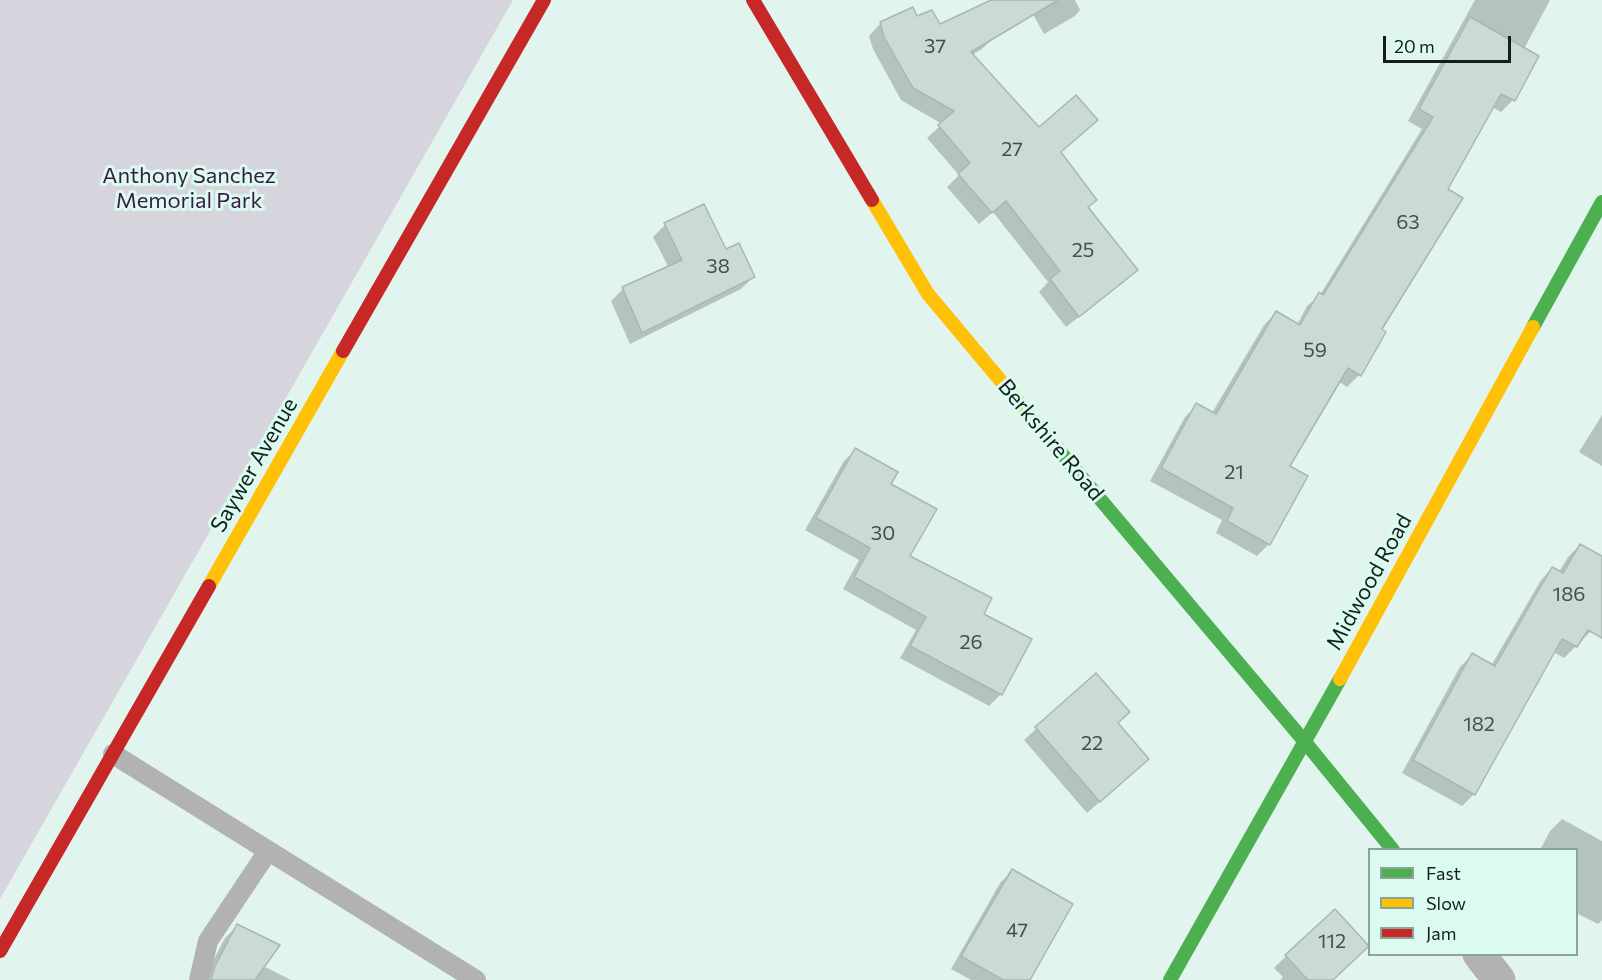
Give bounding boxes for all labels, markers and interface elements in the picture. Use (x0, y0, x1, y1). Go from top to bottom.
scale bar (1386, 24, 1514, 62)
house number: 37 (924, 34, 946, 58)
text: 20 m (1394, 35, 1435, 57)
house number: 27 (1001, 137, 1023, 161)
park label: Anthony Sanchez Memorial Park (102, 163, 276, 214)
house number: 63 (1396, 210, 1420, 234)
house number: 25 (1072, 238, 1094, 262)
house number: 38 (706, 254, 730, 278)
house number: 59 (1303, 338, 1327, 362)
street label: Berkshire Road (993, 374, 1109, 506)
street label: Saywer Avenue (205, 393, 303, 537)
house number: 21 (1224, 460, 1244, 484)
street label: Midwood Road (1321, 509, 1417, 655)
house number: 30 (871, 521, 895, 545)
house number: 186 (1553, 582, 1585, 606)
house number: 26 (959, 630, 983, 654)
house number: 182 (1463, 712, 1495, 736)
house number: 22 (1081, 731, 1103, 755)
legend (1368, 848, 1578, 956)
text: Fast (1426, 862, 1461, 884)
text: Slow (1426, 892, 1466, 914)
house number: 47 (1006, 918, 1028, 942)
text: Jam (1426, 922, 1456, 944)
house number: 112 (1318, 929, 1346, 953)

